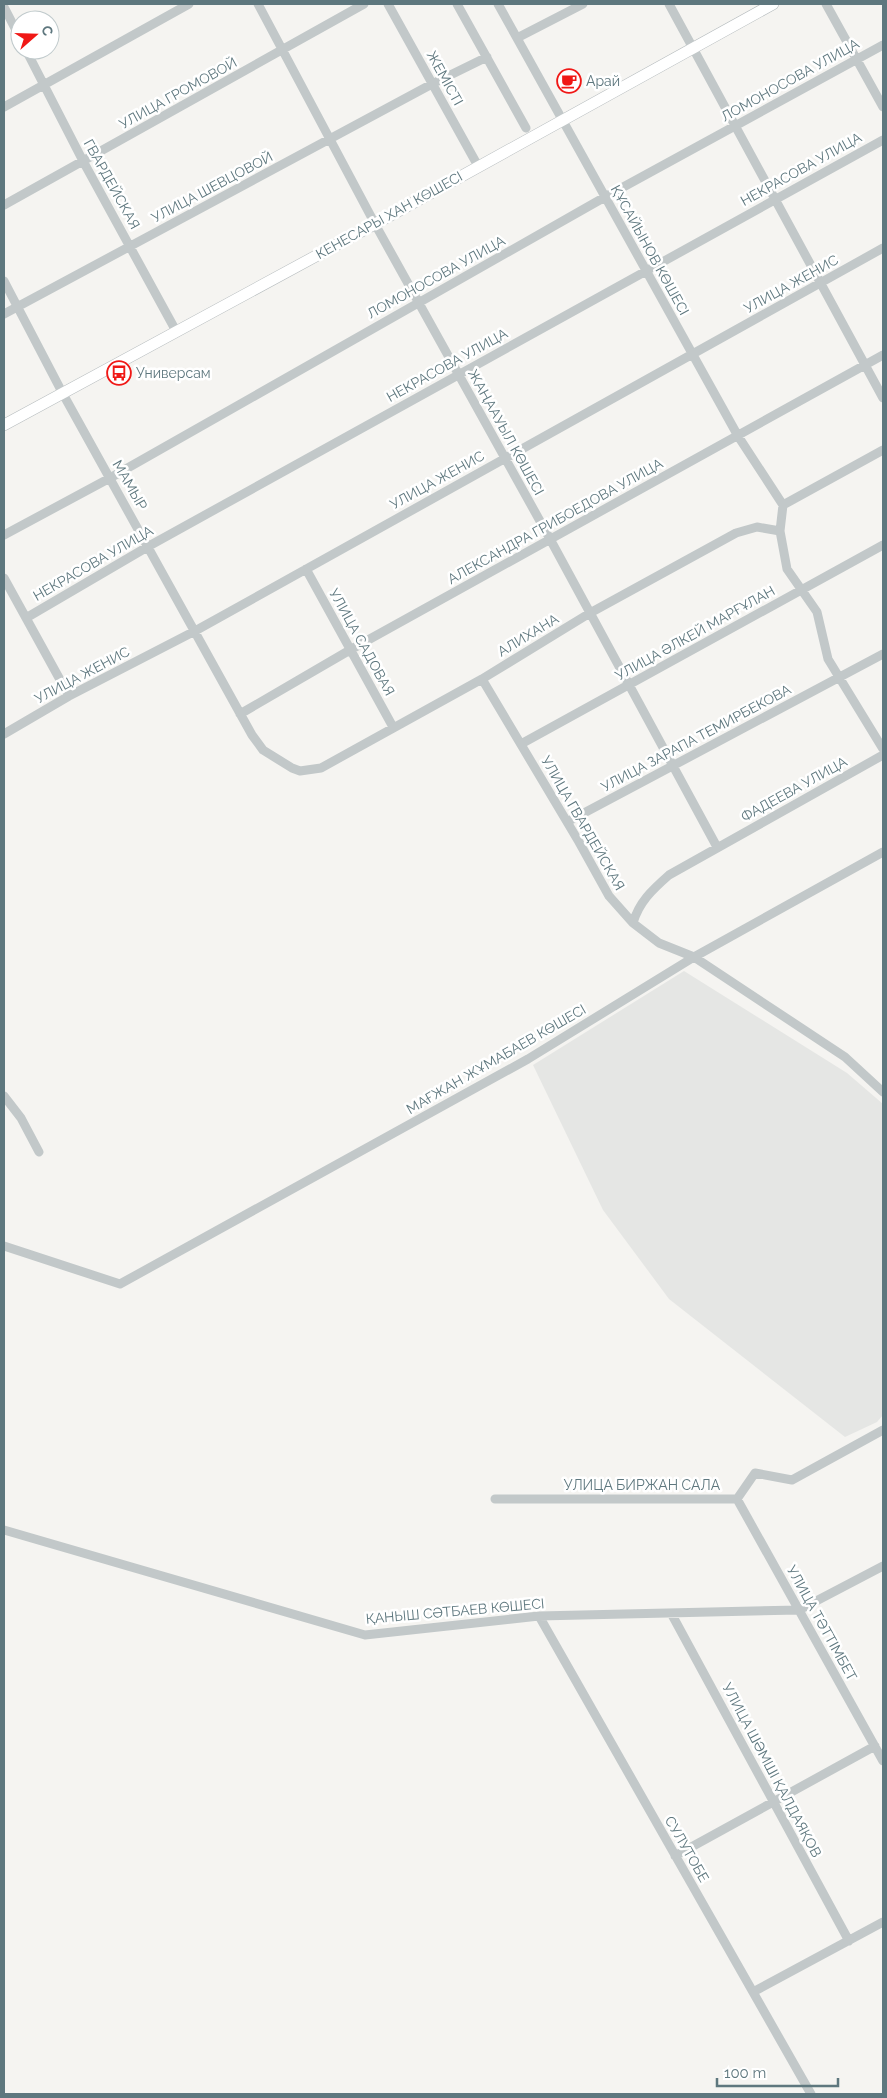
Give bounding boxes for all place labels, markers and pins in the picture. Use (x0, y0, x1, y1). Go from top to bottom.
cafe icon: Арай (556, 68, 582, 94)
place label: Арай (586, 73, 620, 89)
bus stop icon: Универсам (106, 360, 132, 386)
place label: Универсам (136, 365, 211, 381)

